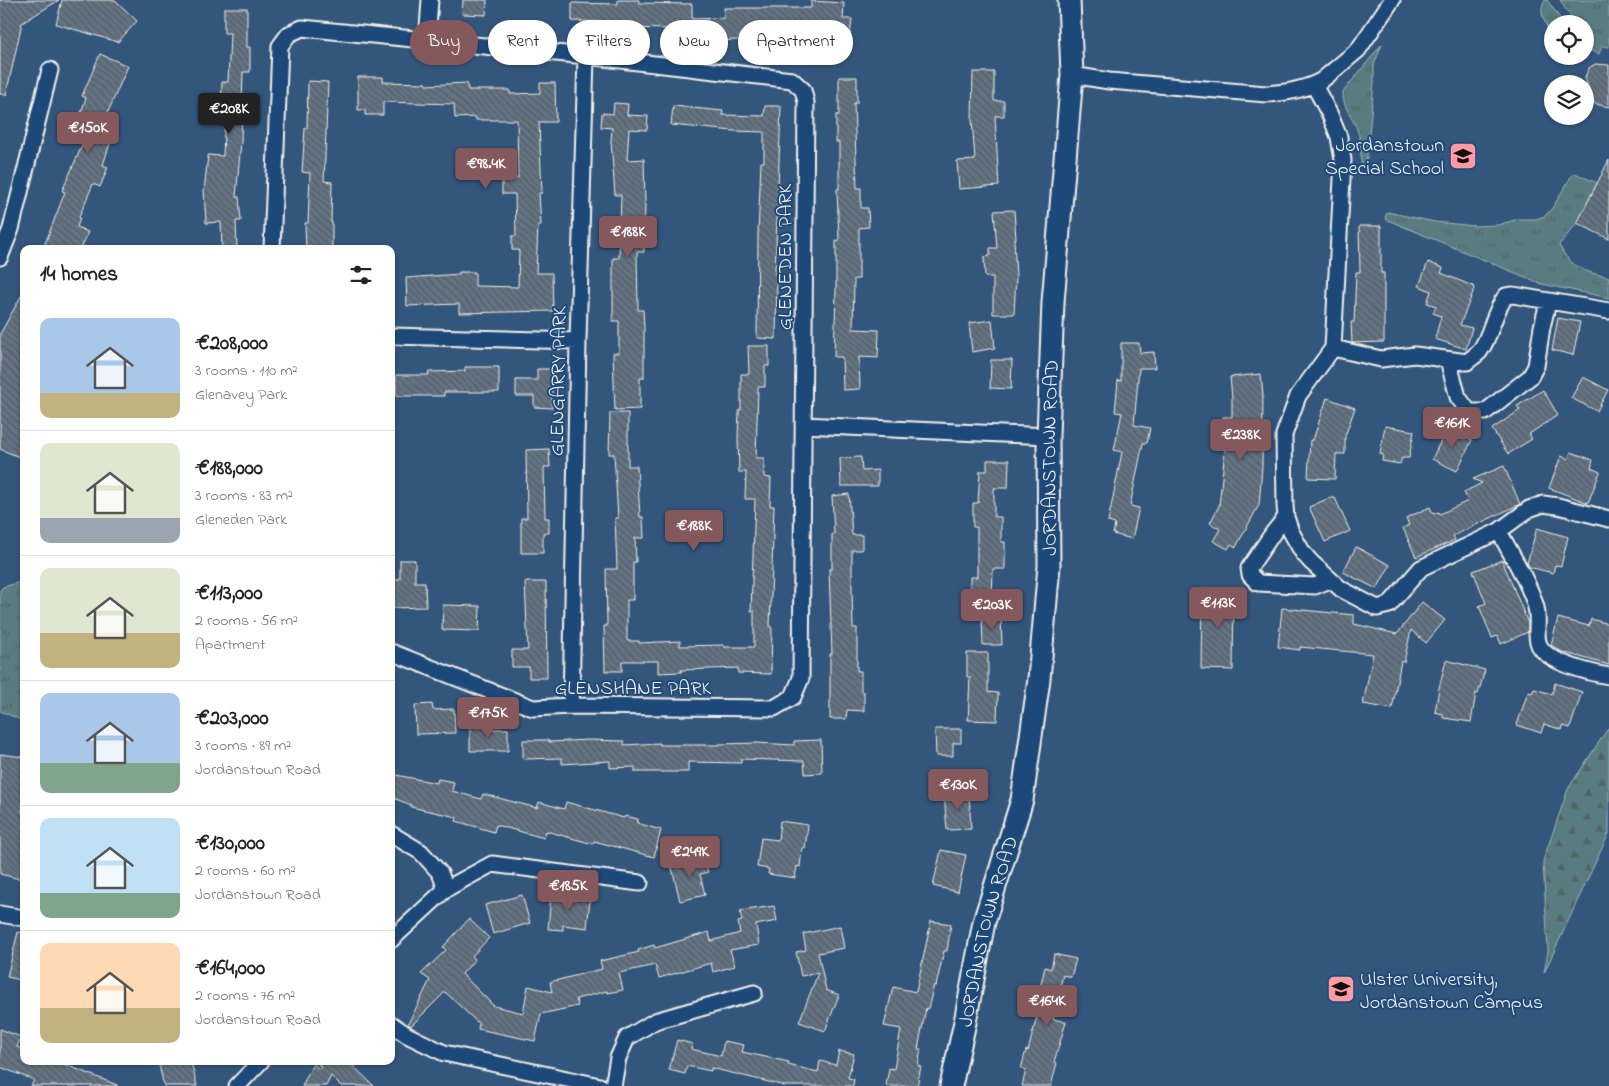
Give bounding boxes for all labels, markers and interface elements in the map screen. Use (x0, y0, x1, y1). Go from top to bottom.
map controls (1544, 15, 1594, 125)
button: locate (1544, 15, 1594, 65)
chip: Buy (410, 20, 478, 65)
chip: Rent (488, 20, 557, 65)
chip: Filters (567, 20, 650, 65)
chip: New (660, 20, 728, 65)
chip: Apartment (738, 20, 853, 65)
button: layers (1544, 75, 1594, 125)
pin: €208K (194, 92, 264, 135)
text: €208K (209, 97, 249, 121)
pin: €150K (53, 112, 123, 154)
text: €150K (68, 116, 108, 140)
place label: Jordanstown Special School (1325, 132, 1444, 184)
school or university icon: Jordanstown Special School (1448, 141, 1478, 171)
pin: €98.4K (445, 148, 527, 190)
text: €98.4K (466, 152, 506, 176)
street label: GLENEDEN PARK (772, 183, 801, 330)
pin: €188K (593, 216, 663, 258)
text: €188K (610, 220, 646, 244)
text: 14 homes (40, 260, 118, 290)
icon: filters (347, 261, 375, 289)
street label: GLENGARRY PARK (544, 305, 575, 456)
text: €208,000 (195, 329, 268, 359)
icon: home (80, 338, 140, 398)
text: 3 rooms · 110 m² (195, 359, 297, 383)
street label: JORDANSTOWN ROAD (1036, 359, 1068, 556)
text: Glenavey Park (195, 383, 287, 407)
pin: €161K (1417, 406, 1487, 449)
text: €161K (1434, 411, 1470, 435)
pin: €238K (1206, 418, 1276, 461)
text: €238K (1221, 423, 1261, 447)
text: €188,000 (195, 454, 263, 484)
icon: home (80, 463, 140, 523)
text: 3 rooms · 83 m² (195, 484, 293, 508)
text: Gleneden Park (195, 508, 287, 532)
pin: €188K (659, 510, 729, 552)
text: €188K (676, 514, 712, 538)
text: €113,000 (195, 579, 263, 609)
pin: €113K (1183, 586, 1253, 629)
icon: home (80, 588, 140, 648)
pin: €203K (957, 588, 1027, 631)
text: €113K (1200, 591, 1236, 615)
text: €203K (972, 593, 1012, 617)
text: 2 rooms · 56 m² (195, 609, 298, 633)
text: Apartment (195, 633, 265, 657)
street label: GLENSHANE PARK (555, 675, 712, 704)
pin: €175K (453, 696, 523, 739)
text: €175K (468, 701, 508, 725)
text: €203,000 (195, 704, 269, 734)
icon: home (80, 713, 140, 773)
text: 3 rooms · 89 m² (195, 734, 291, 758)
text: Jordanstown Road (195, 758, 321, 782)
pin: €130K (923, 768, 993, 811)
text: €130K (939, 773, 977, 797)
text: €130,000 (195, 829, 265, 859)
street label: JORDANSTOWN ROAD (952, 833, 1027, 1030)
pin: €249K (655, 836, 725, 878)
icon: home (80, 838, 140, 898)
text: €249K (671, 840, 709, 864)
text: 2 rooms · 60 m² (195, 859, 296, 883)
pin: €185K (533, 870, 603, 912)
text: €185K (548, 874, 588, 898)
text: Jordanstown Road (195, 883, 321, 907)
text: €164,000 (195, 954, 265, 984)
icon: home (80, 963, 140, 1023)
place label: Ulster University, Jordanstown Campus (1360, 966, 1543, 1018)
school or university icon: Ulster University, Jordanstown Campus (1326, 974, 1356, 1004)
text: 2 rooms · 76 m² (195, 984, 295, 1008)
pin: €164K (1012, 984, 1082, 1027)
text: €164K (1028, 989, 1066, 1013)
text: Jordanstown Road (195, 1008, 321, 1032)

